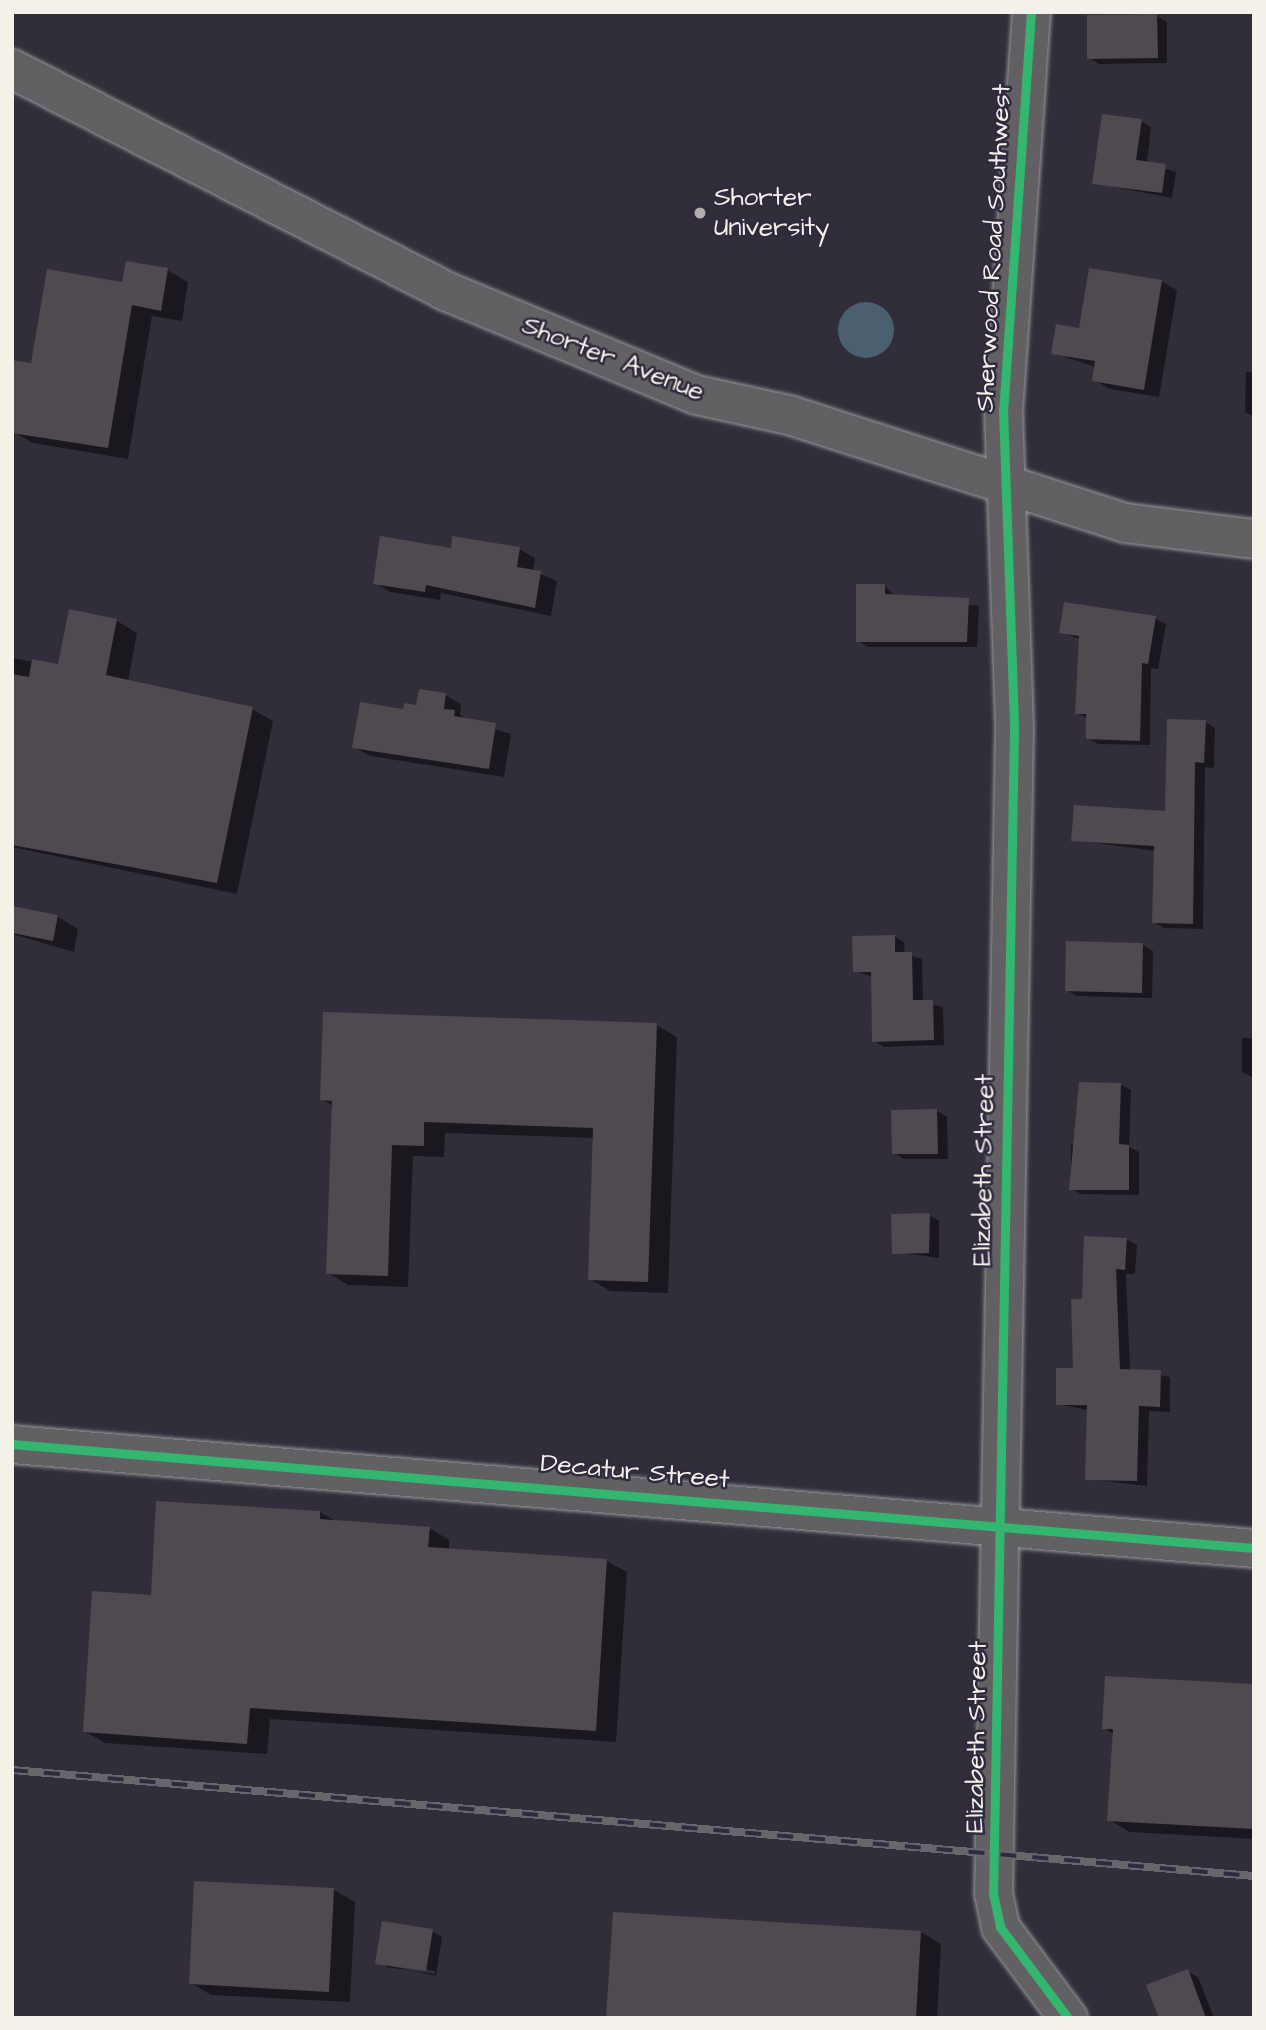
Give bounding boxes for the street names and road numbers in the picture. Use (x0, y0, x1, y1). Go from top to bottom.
street label: Sherwood Road Southwest (970, 83, 1018, 413)
street label: Shorter Avenue (518, 310, 708, 408)
street label: Elizabeth Street (967, 1074, 1001, 1266)
street label: Decatur Street (539, 1448, 731, 1496)
street label: Elizabeth Street (960, 1641, 994, 1833)

